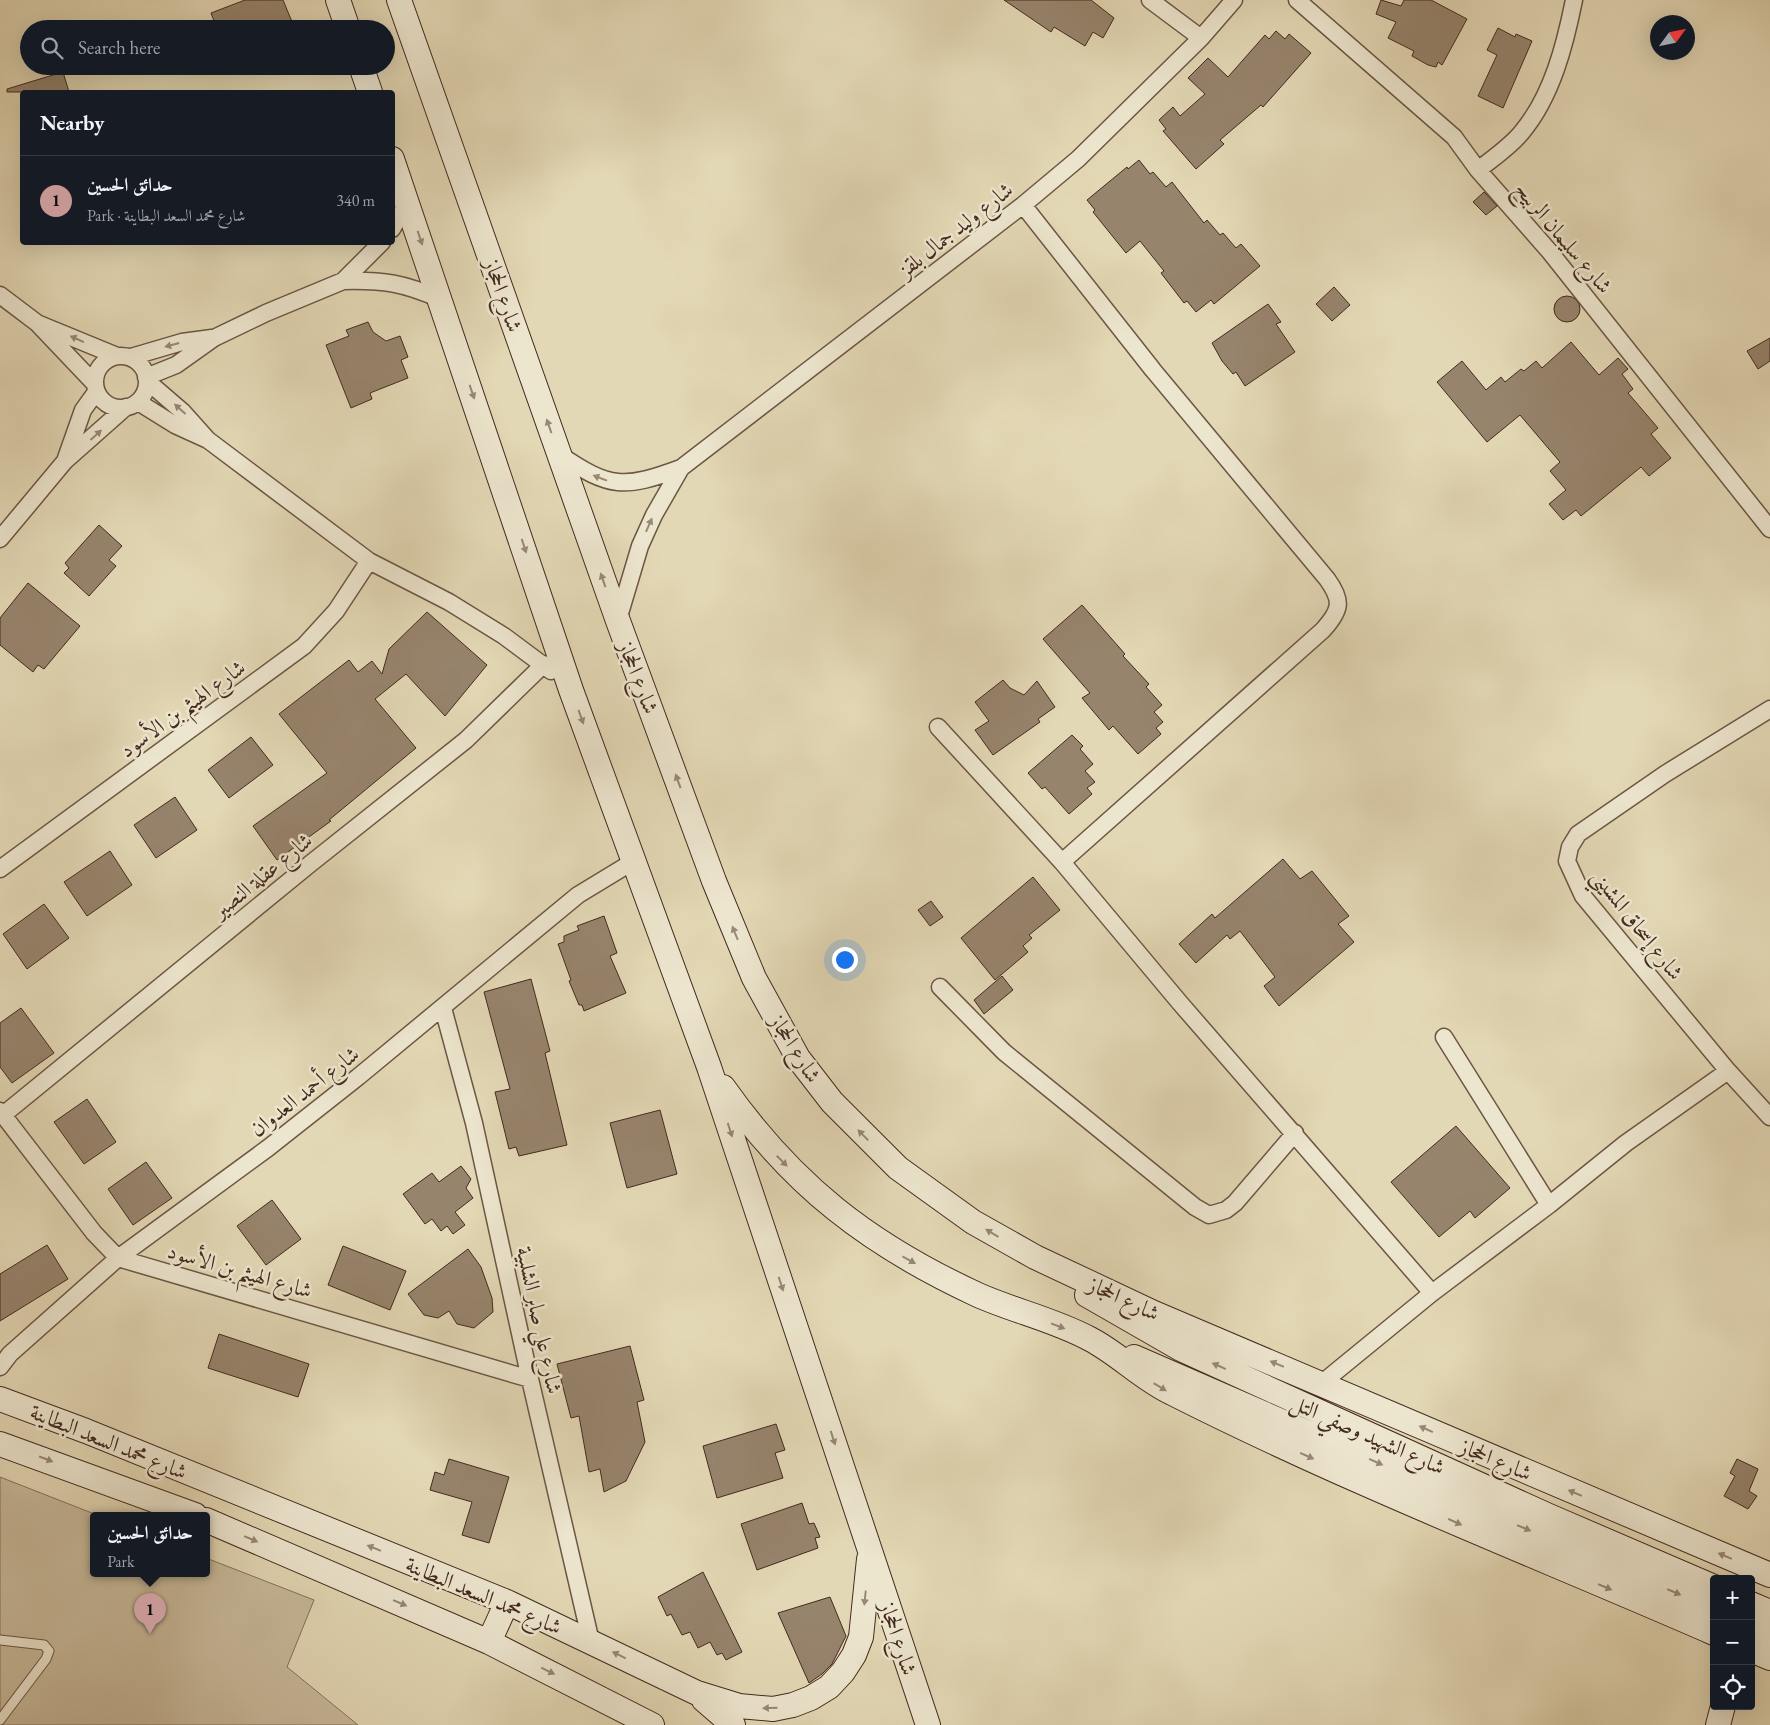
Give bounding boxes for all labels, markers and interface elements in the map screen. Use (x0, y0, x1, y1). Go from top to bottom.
north arrow (1650, 15, 1695, 60)
search box (20, 20, 395, 75)
icon: search (38, 34, 66, 62)
text: Search here (78, 35, 160, 60)
text: Nearby (40, 109, 104, 136)
text: حدائق الحسين (87, 172, 173, 197)
street label: شارع وليد جمال بلقز (890, 175, 1021, 288)
street label: شارع سليمان الربيح (1504, 175, 1619, 303)
text: 1 (52, 190, 60, 211)
text: 340 m (336, 190, 375, 211)
text: Park · شارع محمد السعد البطاينة (87, 205, 245, 226)
one-way arrow (416, 231, 424, 246)
street label: شارع الحجاز (473, 253, 530, 337)
one-way arrow (70, 334, 84, 342)
one-way arrow (165, 341, 180, 349)
one-way arrow (469, 385, 476, 400)
one-way arrow (174, 403, 186, 415)
one-way arrow (545, 418, 553, 433)
one-way arrow (90, 429, 103, 440)
one-way arrow (593, 474, 607, 482)
one-way arrow (646, 518, 654, 532)
one-way arrow (520, 539, 528, 554)
one-way arrow (599, 572, 606, 587)
street label: شارع الحجاز (607, 635, 666, 719)
street label: شارع الهيثم بن الأسود (113, 652, 255, 770)
one-way arrow (577, 710, 585, 725)
one-way arrow (674, 773, 682, 788)
street label: شارع عقلة النصير (205, 826, 321, 929)
street label: شارع إسحاق المشيني (1580, 863, 1690, 990)
one-way arrow (731, 926, 739, 940)
your location (832, 947, 858, 973)
street label: شارع الحجاز (759, 1007, 828, 1090)
street label: شارع أحمد العدوان (243, 1039, 368, 1147)
one-way arrow (726, 1122, 734, 1137)
one-way arrow (858, 1130, 870, 1142)
one-way arrow (775, 1154, 787, 1166)
one-way arrow (986, 1229, 999, 1238)
street label: شارع الهيثم بن الأسود (162, 1235, 316, 1312)
street label: شارع علي صابر الشلبية (503, 1244, 569, 1398)
one-way arrow (902, 1256, 917, 1264)
street label: شارع الحجاز (1080, 1268, 1164, 1331)
one-way arrow (778, 1277, 786, 1292)
one-way arrow (1050, 1323, 1065, 1330)
one-way arrow (1269, 1360, 1284, 1368)
one-way arrow (1212, 1362, 1226, 1370)
one-way arrow (1154, 1382, 1167, 1391)
street label: شارع الشهيد وصفي التل (1283, 1387, 1450, 1489)
street label: شارع محمد السعد البطاينة (24, 1397, 192, 1490)
one-way arrow (1419, 1424, 1433, 1432)
street label: شارع الحجاز (1452, 1430, 1536, 1491)
one-way arrow (829, 1431, 837, 1446)
one-way arrow (1300, 1452, 1314, 1460)
one-way arrow (39, 1455, 54, 1463)
one-way arrow (1369, 1459, 1383, 1467)
one-way arrow (1567, 1489, 1582, 1497)
popup (90, 1512, 210, 1577)
one-way arrow (1448, 1519, 1462, 1527)
text: حدائق الحسين (107, 1520, 193, 1545)
one-way arrow (1517, 1524, 1531, 1532)
one-way arrow (244, 1536, 258, 1544)
one-way arrow (367, 1543, 381, 1551)
street label: شارع محمد السعد البطاينة (400, 1549, 566, 1645)
text: Park (107, 1551, 134, 1572)
one-way arrow (1717, 1552, 1732, 1560)
map controls (1710, 1575, 1755, 1710)
button: + (1710, 1575, 1755, 1620)
one-way arrow (1598, 1583, 1612, 1591)
one-way arrow (1666, 1589, 1681, 1597)
one-way arrow (861, 1590, 869, 1606)
pin: 1 (134, 1593, 166, 1634)
street label: شارع الحجاز (869, 1596, 924, 1680)
one-way arrow (393, 1600, 407, 1608)
button: − (1710, 1620, 1755, 1665)
one-way arrow (612, 1651, 626, 1659)
button: locate (1710, 1665, 1755, 1710)
one-way arrow (541, 1667, 555, 1675)
one-way arrow (762, 1705, 778, 1713)

